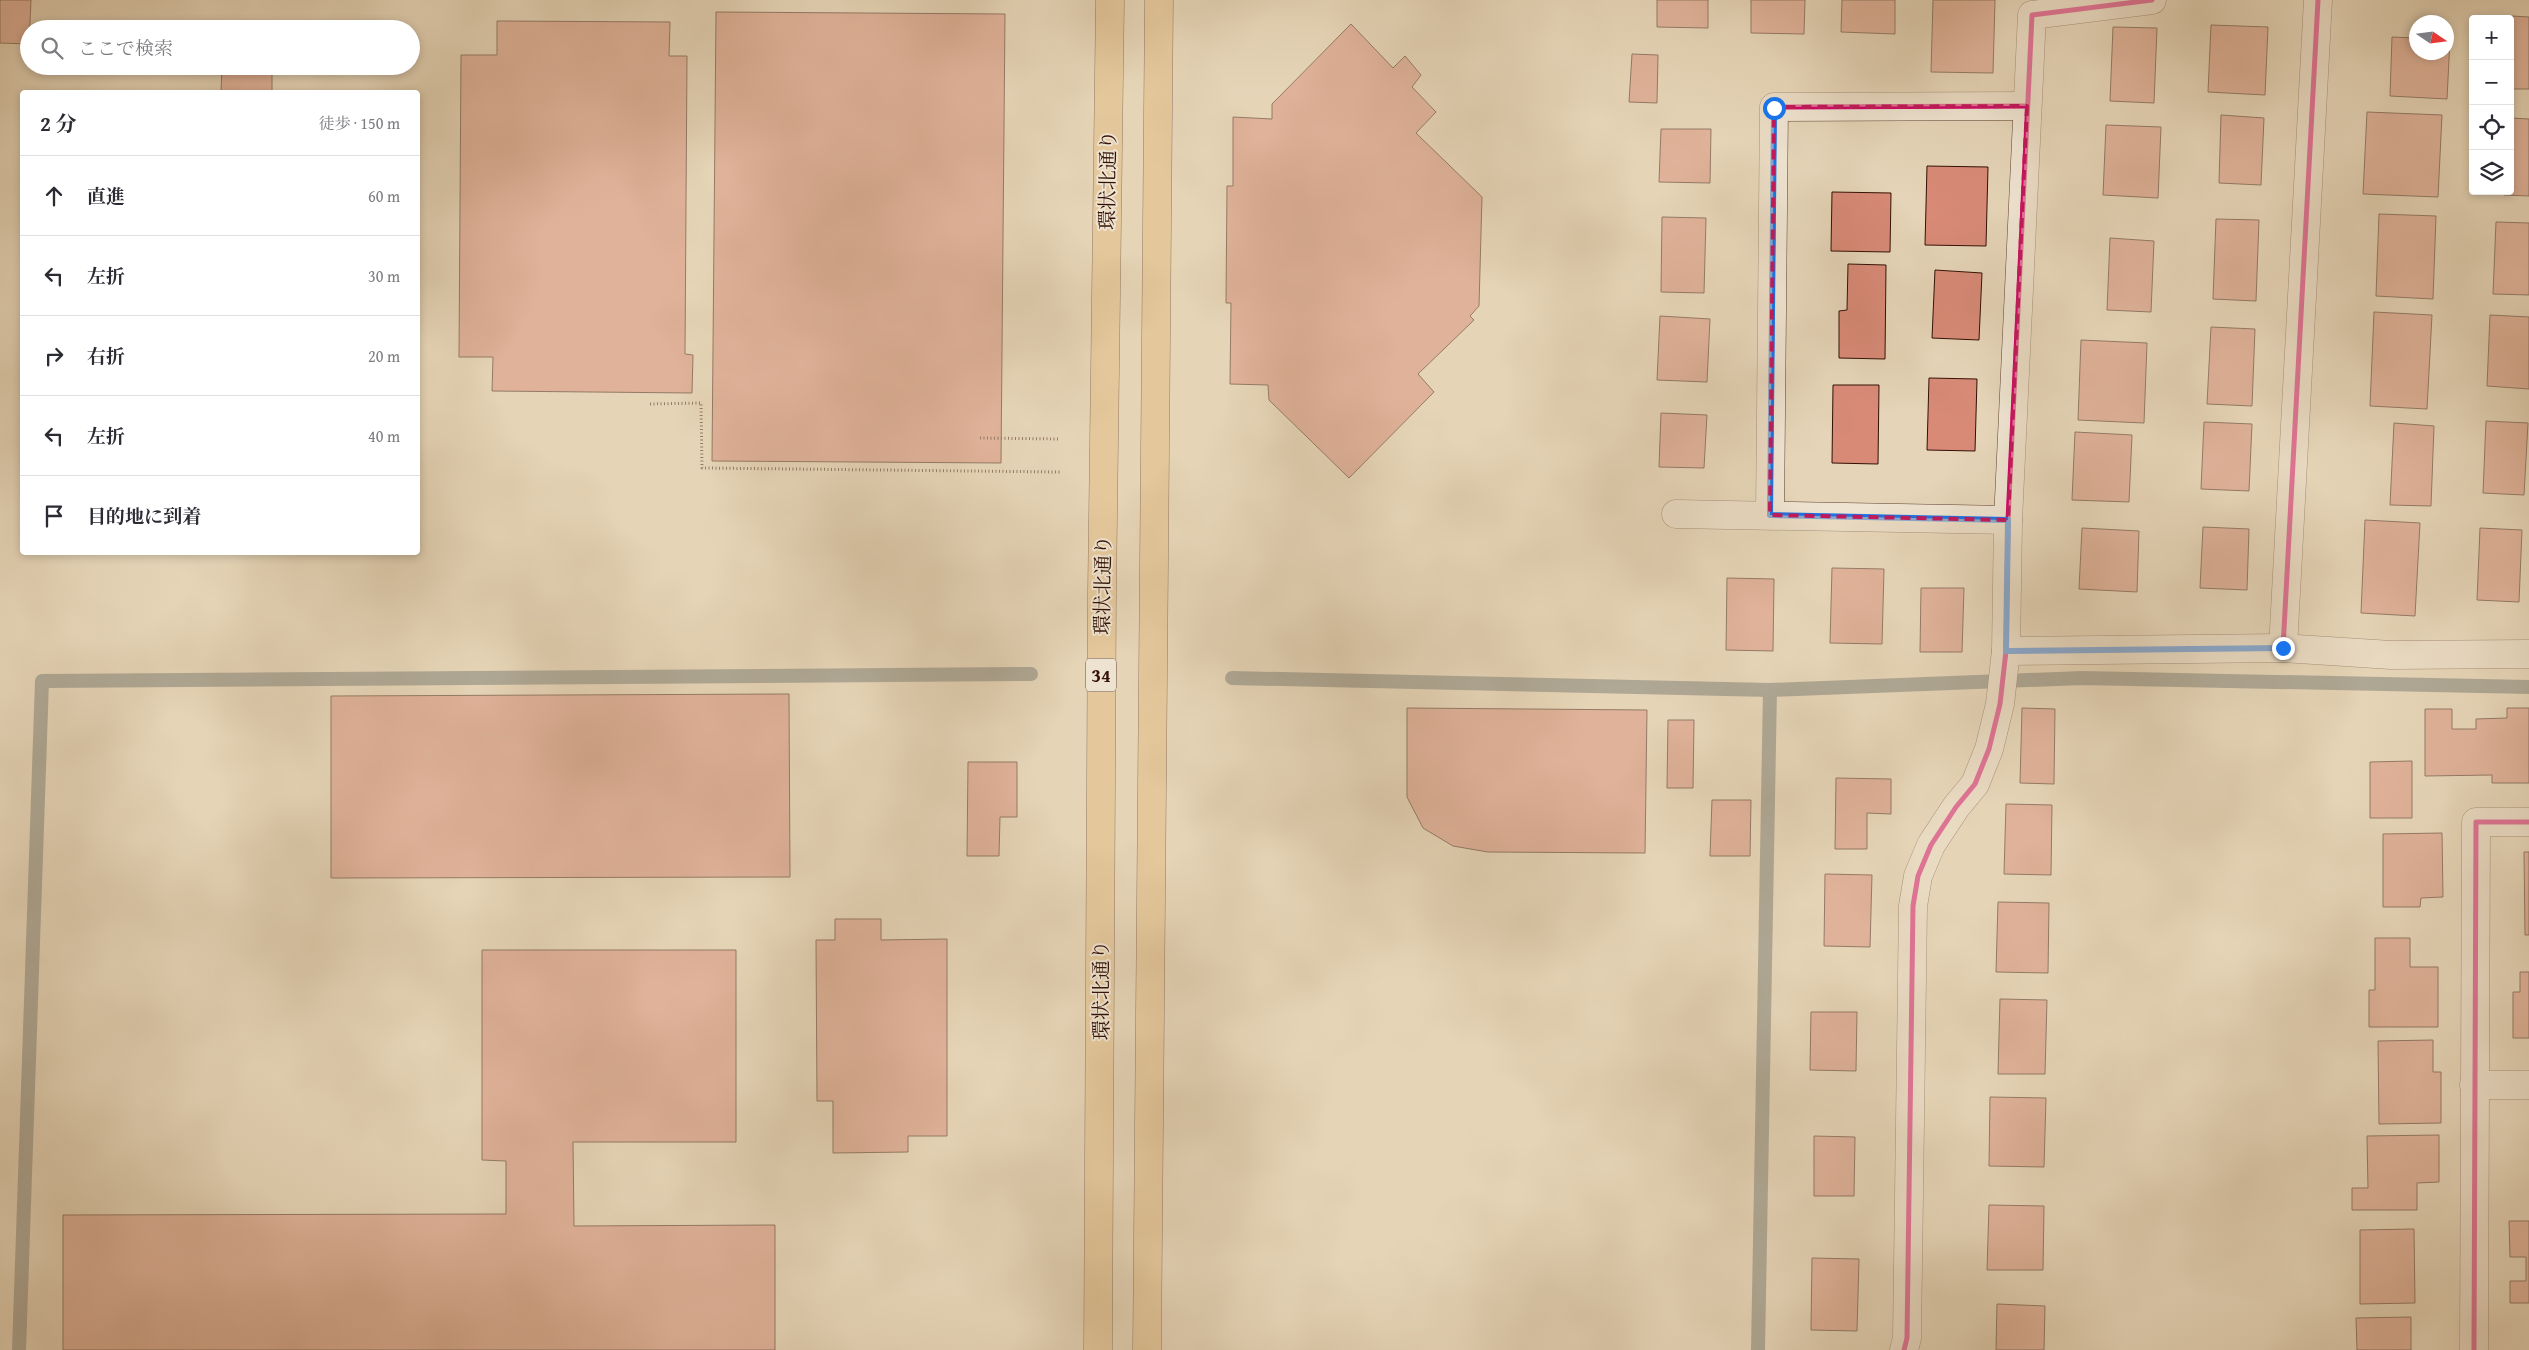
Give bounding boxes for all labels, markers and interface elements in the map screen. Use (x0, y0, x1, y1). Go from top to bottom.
north arrow (2409, 15, 2454, 60)
map controls (2469, 15, 2514, 195)
button: + (2469, 15, 2514, 60)
search box (20, 20, 420, 75)
icon: search (38, 34, 66, 62)
text: ここで検索 (78, 34, 173, 62)
button: − (2469, 60, 2514, 105)
route start (1763, 97, 1786, 120)
button: locate (2469, 105, 2514, 150)
text: 2 分 (40, 108, 77, 139)
text: 徒歩 · 150 m (319, 111, 400, 135)
street label: 環状北通り (1092, 130, 1122, 230)
button: layers (2469, 150, 2514, 195)
icon: ahead (40, 182, 68, 210)
text: 直進 (87, 182, 125, 210)
text: 60 m (368, 184, 400, 208)
icon: left (40, 262, 68, 290)
text: 左折 (87, 262, 125, 290)
text: 30 m (368, 264, 400, 288)
icon: right (40, 342, 68, 370)
text: 右折 (87, 342, 125, 370)
text: 20 m (368, 344, 400, 368)
icon: left (40, 422, 68, 450)
text: 左折 (87, 422, 125, 450)
text: 40 m (368, 424, 400, 448)
icon: arrive (40, 502, 68, 530)
text: 目的地に到着 (87, 502, 201, 530)
street label: 環状北通り (1087, 535, 1117, 635)
route end (2272, 637, 2295, 660)
road number: 34 (1086, 658, 1116, 692)
street label: 環状北通り (1086, 940, 1115, 1040)

